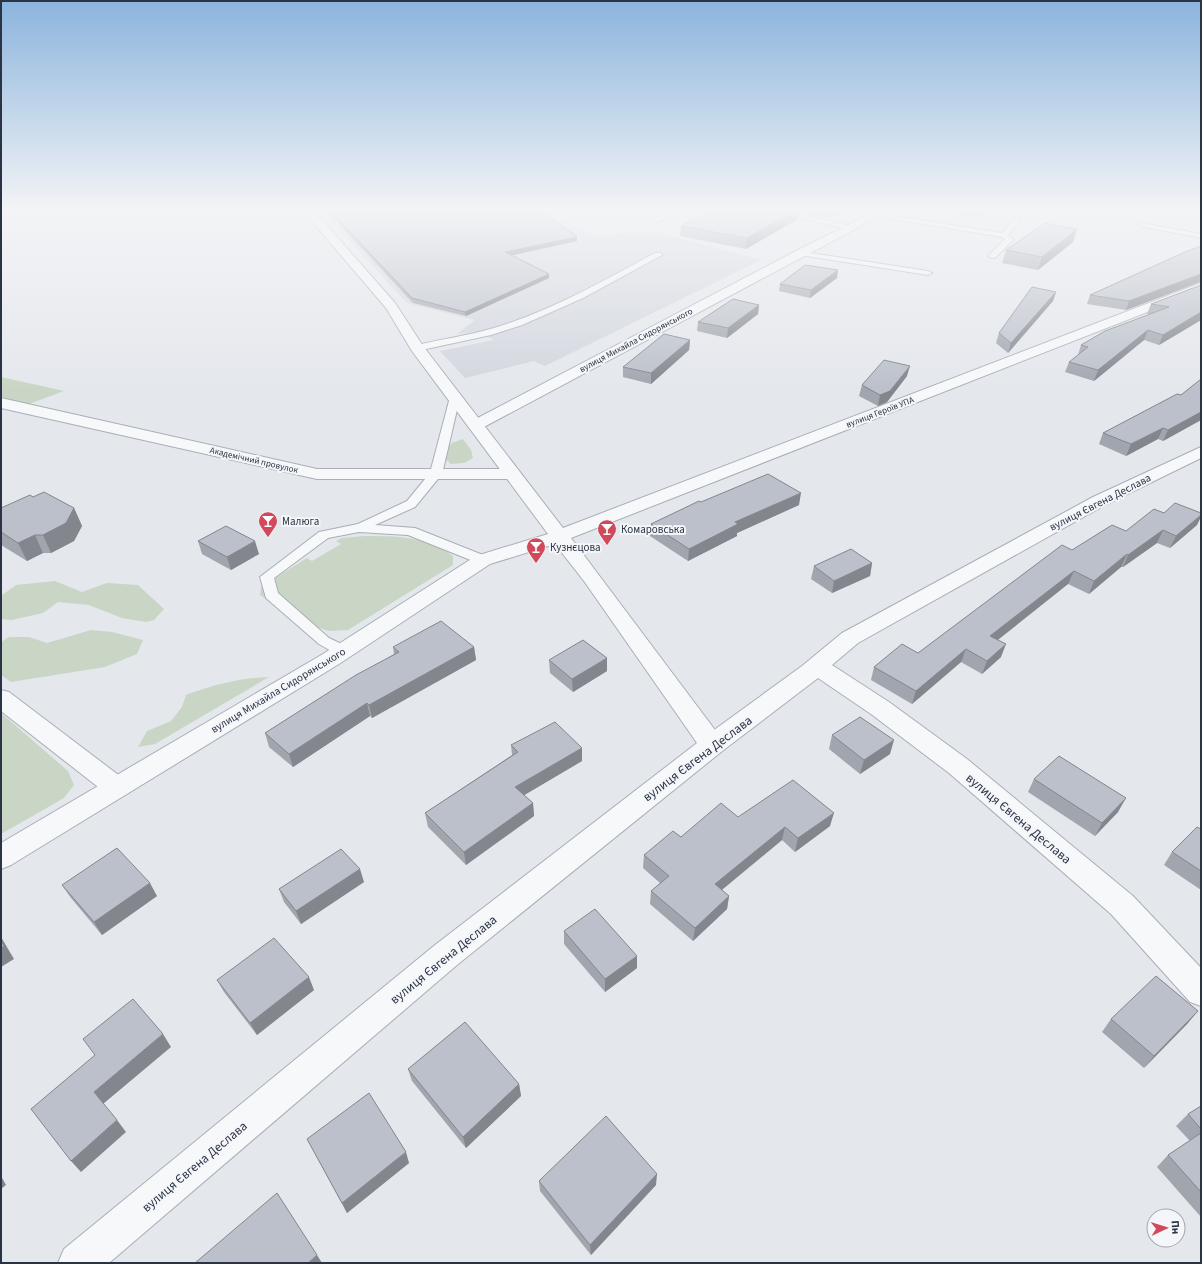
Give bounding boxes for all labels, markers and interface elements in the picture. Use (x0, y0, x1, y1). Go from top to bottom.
street label: вулиця Михайла Сидорянського (577, 305, 695, 376)
street label: вулиця Героїв УПА (844, 394, 916, 431)
street label: Академічний провулок (208, 444, 300, 477)
street label: вулиця Євгена Деслава (1047, 470, 1154, 535)
bar icon: Малюга (257, 510, 279, 538)
place label: Малюга (282, 514, 319, 529)
bar icon: Комаровська (596, 518, 618, 546)
place label: Комаровська (621, 522, 685, 537)
bar icon: Кузнєцова (525, 536, 547, 564)
place label: Кузнєцова (550, 540, 601, 555)
street label: вулиця Михайла Сидорянського (208, 644, 349, 737)
street label: вулиця Євгена Деслава (639, 712, 756, 806)
street label: вулиця Євгена Деслава (962, 769, 1075, 868)
street label: вулиця Євгена Деслава (386, 911, 501, 1008)
street label: вулиця Євгена Деслава (138, 1117, 251, 1216)
north arrow (1146, 1208, 1186, 1248)
text: Пн (1168, 1220, 1183, 1235)

